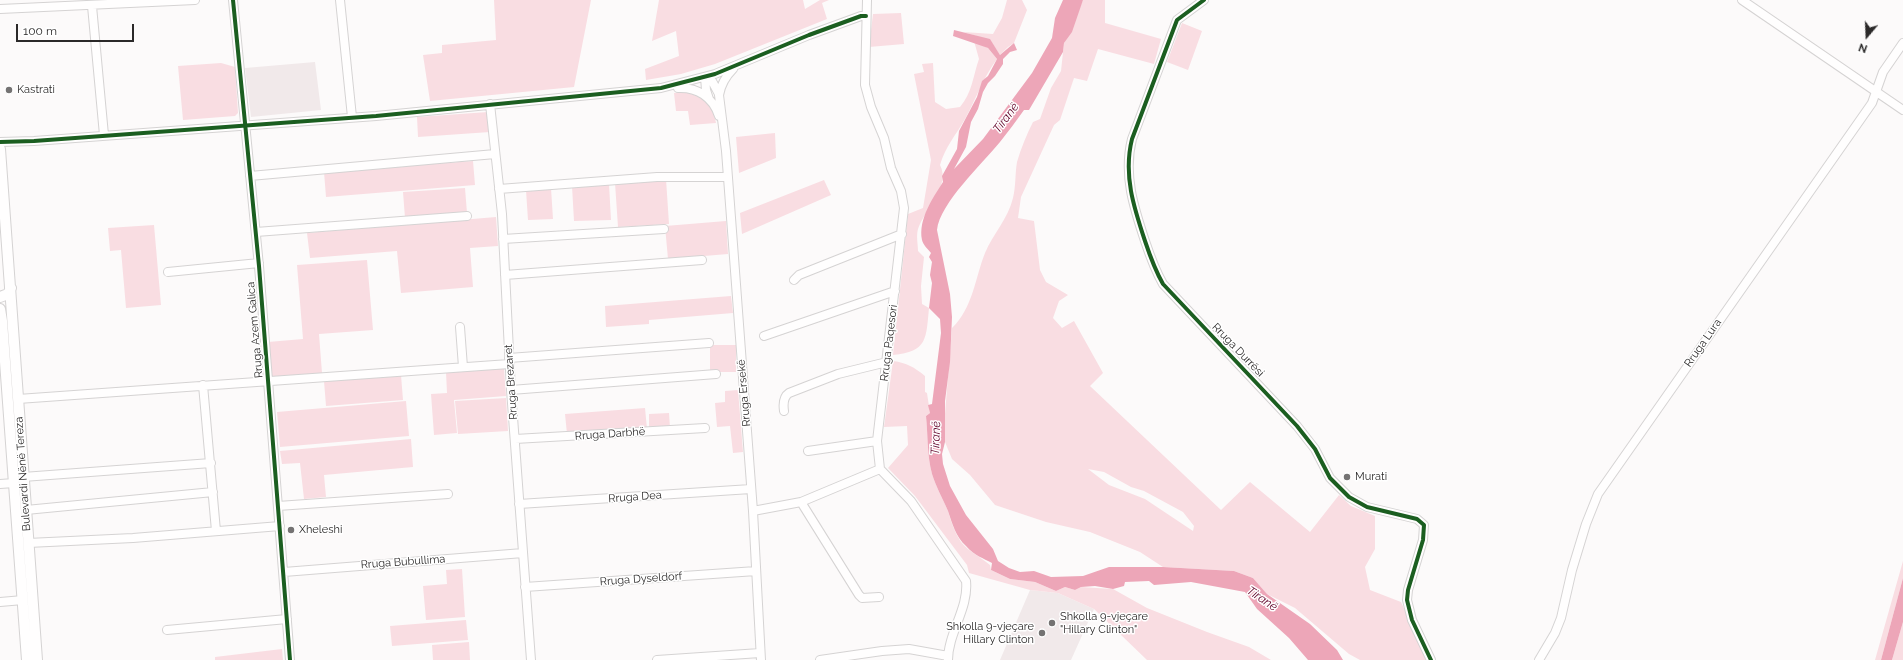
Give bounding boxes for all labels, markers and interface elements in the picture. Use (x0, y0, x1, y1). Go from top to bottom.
scale bar (18, 16, 136, 42)
north arrow (1847, 16, 1887, 56)
text: 100 m (23, 24, 57, 38)
text: N (1857, 40, 1869, 55)
place label: Kastrati (17, 83, 55, 97)
marker: Kastrati (4, 85, 14, 95)
water label: Tiranë (990, 100, 1022, 136)
street label: Rruga Azem Galica (244, 281, 266, 379)
street label: Rruga Paqesori (878, 304, 900, 382)
street label: Rruga Lura (1682, 316, 1724, 370)
street label: Rruga Durrësi (1209, 321, 1267, 379)
street label: Rruga Brezaret (502, 344, 520, 420)
street label: Rruga Ersekë (734, 359, 754, 427)
street label: Bulevardi Nënë Tereza (12, 416, 34, 532)
water label: Tiranë (928, 421, 944, 455)
street label: Rruga Darbhë (574, 425, 646, 443)
place label: Murati (1355, 470, 1387, 484)
marker: Murati (1342, 472, 1352, 482)
street label: Rruga Dea (608, 489, 662, 505)
place label: Xheleshi (299, 523, 342, 537)
marker: Xheleshi (286, 525, 296, 535)
street label: Rruga Bubullima (360, 552, 446, 572)
street label: Rruga Dyseldorf (599, 570, 683, 588)
water label: Tiranë (1244, 584, 1280, 614)
place label: Shkolla 9-vjeçare "Hillary Clinton" (1060, 610, 1148, 636)
marker: Shkolla 9-vjeçare "Hillary Clinton" (1047, 618, 1057, 628)
place label: Shkolla 9-vjeçare Hillary Clinton (946, 620, 1034, 646)
marker: Shkolla 9-vjeçare Hillary Clinton (1037, 628, 1047, 638)

